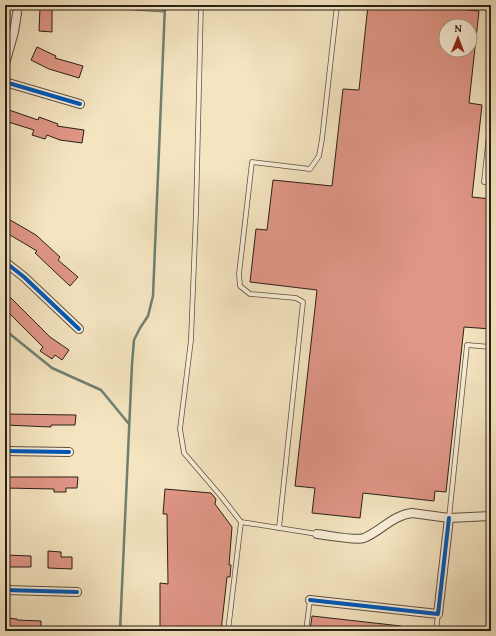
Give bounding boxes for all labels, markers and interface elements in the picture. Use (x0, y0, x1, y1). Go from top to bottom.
north arrow (438, 18, 478, 58)
text: N (454, 20, 463, 36)

